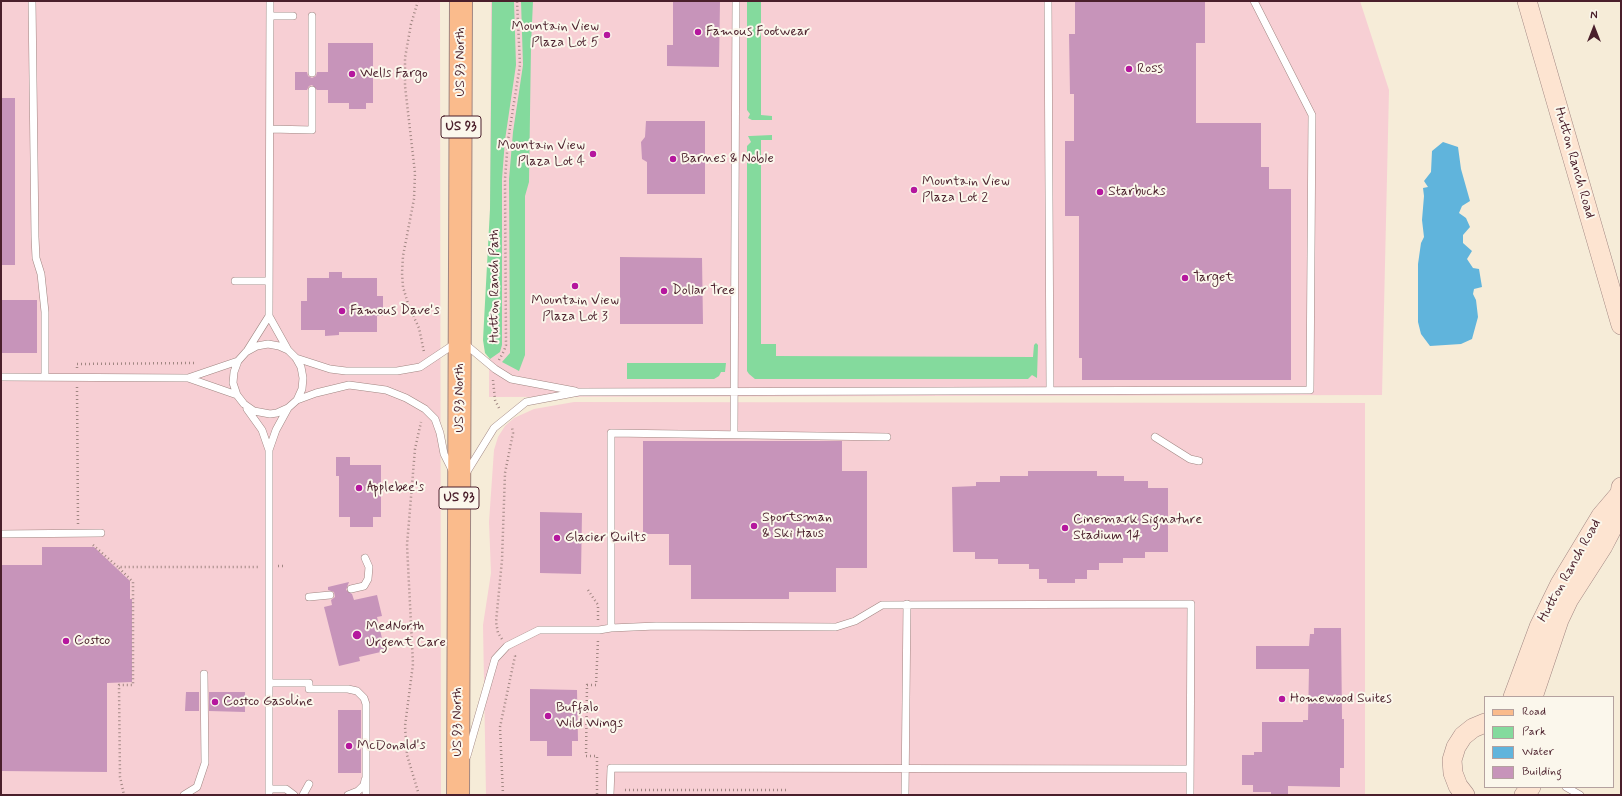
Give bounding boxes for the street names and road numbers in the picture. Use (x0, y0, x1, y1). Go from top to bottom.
street label: US 93 North (453, 27, 469, 97)
street label: Hutton Ranch Road (1550, 105, 1598, 221)
road number: US 93 (441, 116, 481, 138)
street label: Hutton Ranch Path (487, 229, 503, 343)
street label: US 93 North (452, 363, 468, 433)
road number: US 93 (439, 487, 479, 509)
street label: Hutton Ranch Road (1535, 517, 1605, 625)
street label: US 93 North (450, 687, 466, 757)

